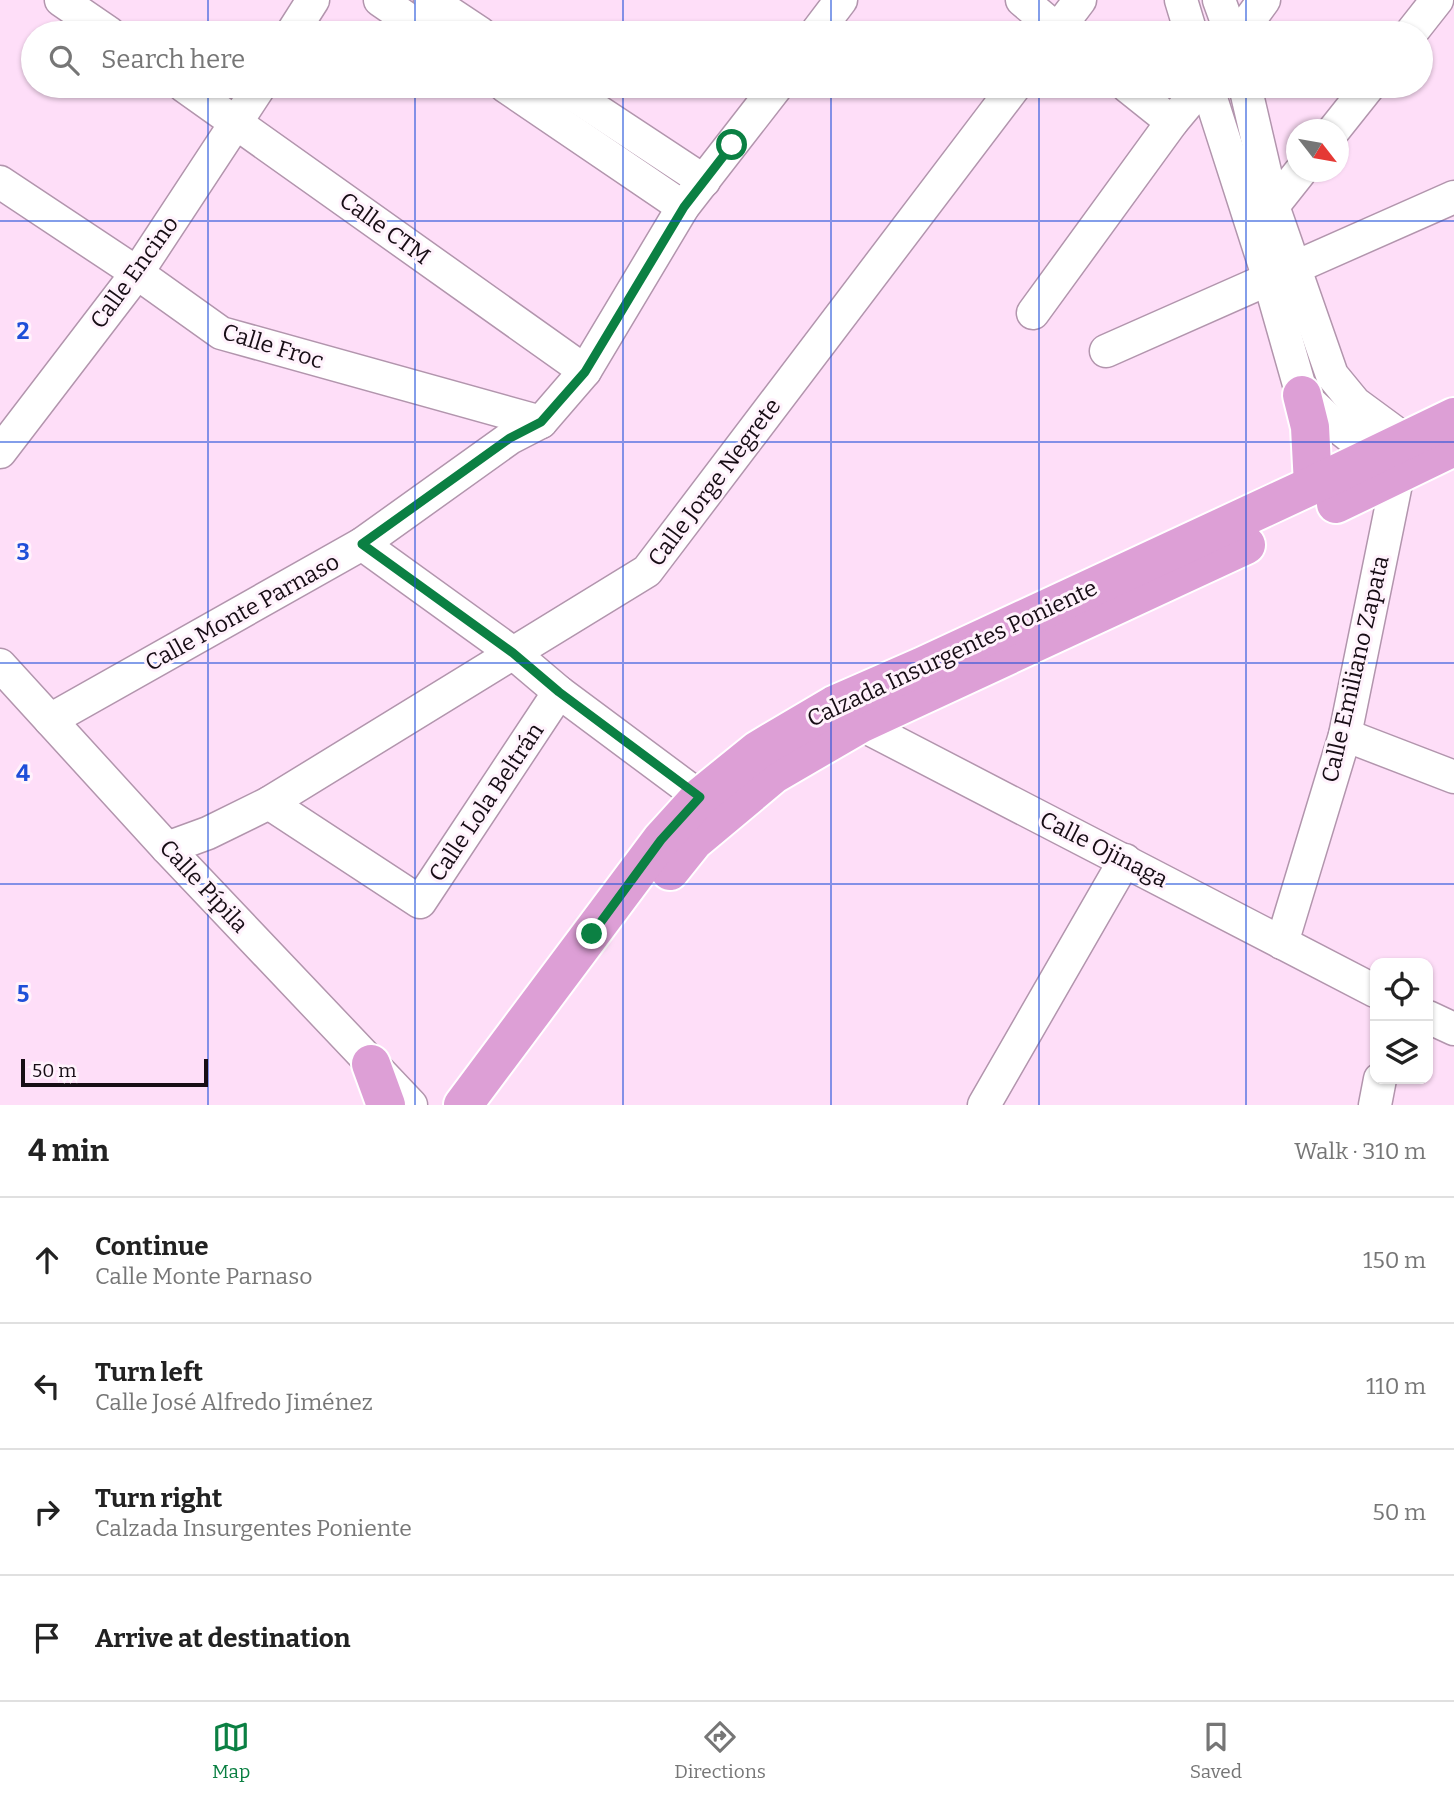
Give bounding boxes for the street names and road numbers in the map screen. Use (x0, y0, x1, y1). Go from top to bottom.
street label: Calle CTM (334, 186, 436, 270)
street label: Calle Encino (84, 210, 184, 334)
street label: Calle Froc (219, 317, 327, 375)
street label: Calle Jorge Negrete (642, 392, 786, 572)
street label: Calle Monte Parnaso (140, 547, 344, 677)
street label: Calle Emiliano Zapata (1315, 552, 1395, 785)
street label: Calzada Insurgentes Poniente (802, 573, 1102, 733)
street label: Calle Lola Beltrán (423, 717, 550, 887)
street label: Calle Ojinaga (1035, 805, 1173, 893)
street label: Calle Pípila (154, 834, 254, 939)

